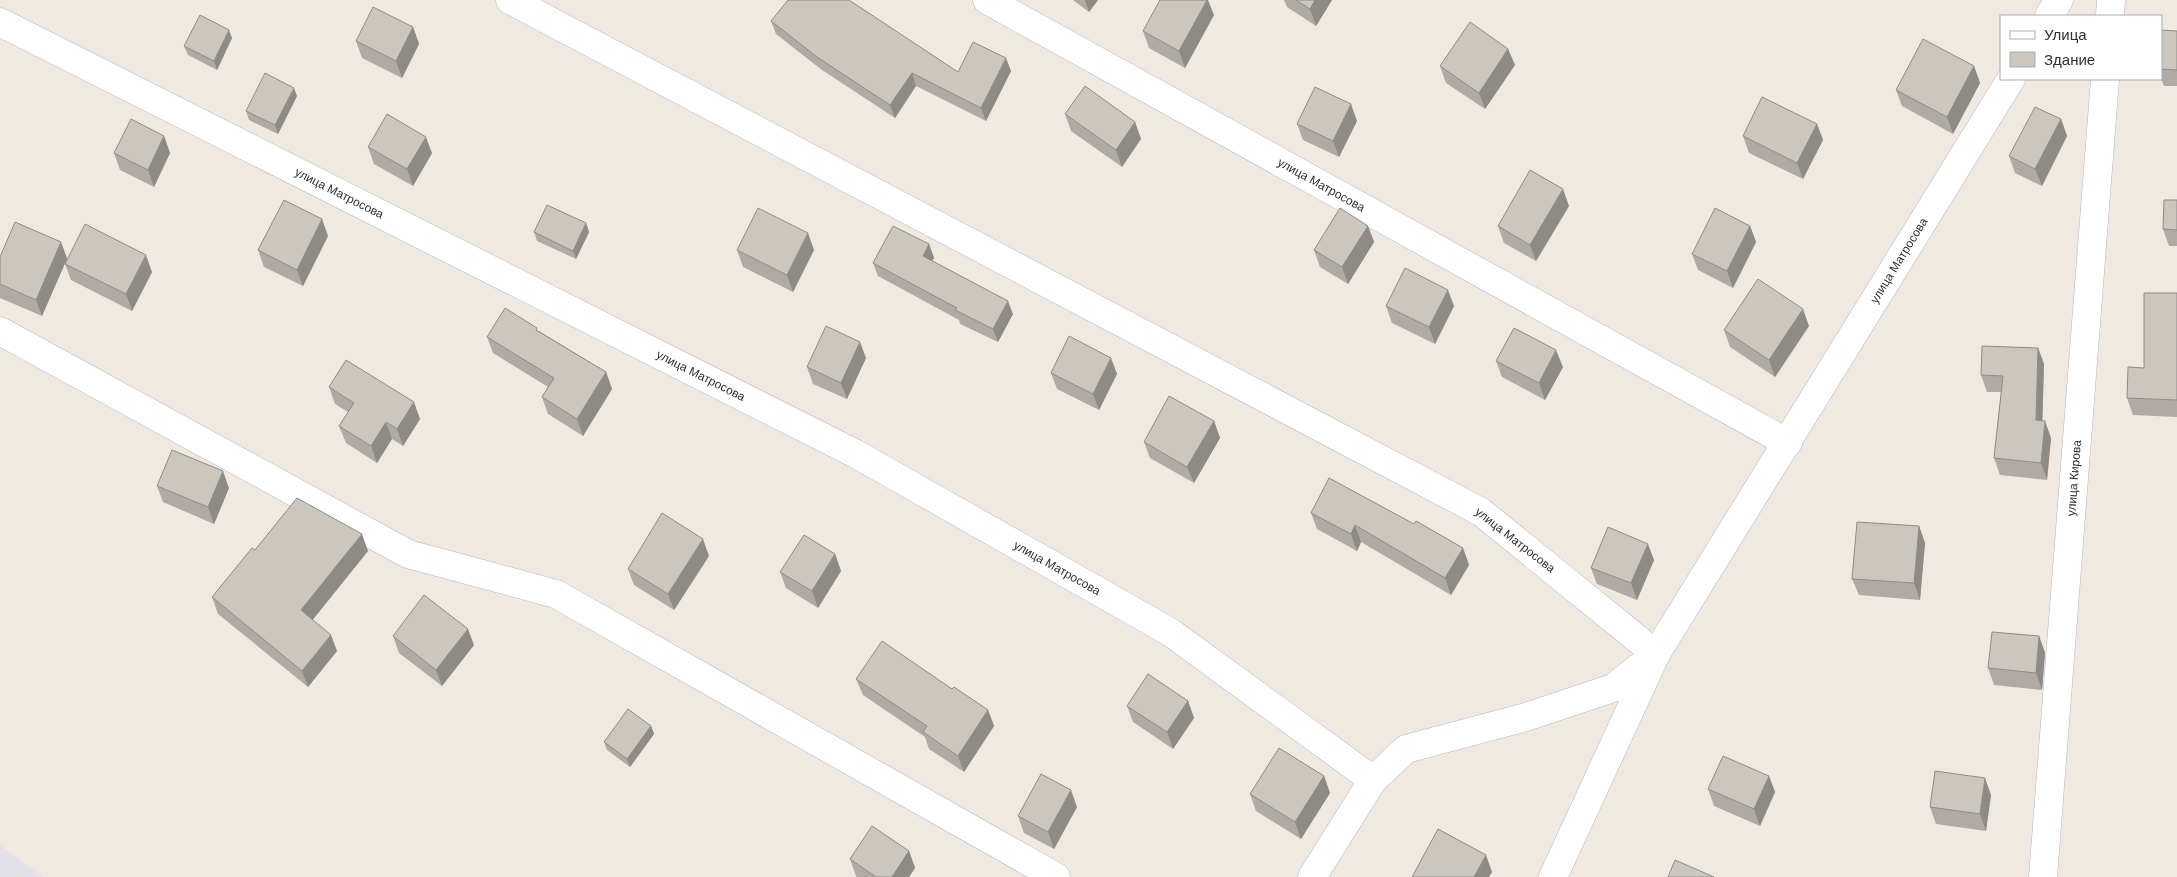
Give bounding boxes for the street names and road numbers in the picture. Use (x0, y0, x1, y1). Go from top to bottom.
street label: улица Матросова (1275, 155, 1368, 215)
street label: улица Матросова (293, 165, 386, 222)
street label: улица Матросова (1867, 215, 1931, 306)
street label: улица Матросова (654, 347, 748, 404)
street label: улица Кирова (2064, 439, 2084, 517)
street label: улица Матросова (1472, 504, 1558, 576)
street label: улица Матросова (1011, 538, 1103, 598)

